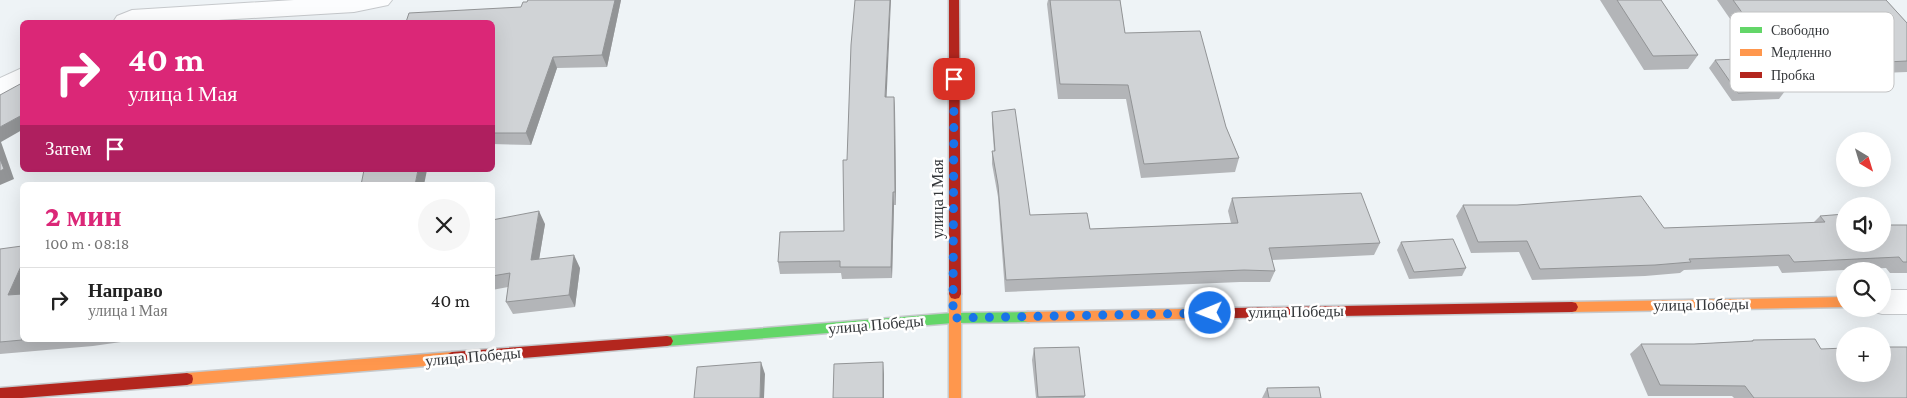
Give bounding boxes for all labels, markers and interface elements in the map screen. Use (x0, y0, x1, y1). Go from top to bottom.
legend (1730, 12, 1894, 92)
text: Свободно (1771, 22, 1829, 38)
icon: right (45, 40, 110, 105)
text: 40 m (128, 40, 205, 79)
text: Медленно (1771, 44, 1832, 60)
pin (933, 58, 975, 100)
icon: arrive (940, 65, 968, 93)
text: Пробка (1771, 67, 1816, 83)
text: улица 1 Мая (128, 81, 237, 106)
north arrow (1836, 132, 1891, 188)
map controls (1836, 132, 1891, 382)
icon: arrive (101, 135, 129, 163)
text: Затем (45, 138, 91, 159)
street label: улица 1 Мая (929, 159, 947, 239)
button: sound (1836, 197, 1891, 252)
text: 2 мин (45, 199, 122, 232)
button: close (418, 199, 470, 251)
text: 100 m · 08:18 (45, 235, 129, 252)
button: search (1836, 262, 1891, 317)
text: Направо (88, 280, 163, 301)
icon: right (45, 286, 73, 314)
position arrow (1183, 286, 1235, 338)
text: 40 m (431, 290, 470, 311)
street label: улица Победы (1653, 295, 1749, 315)
text: улица 1 Мая (88, 302, 168, 319)
street label: улица Победы (1248, 302, 1344, 322)
street label: улица Победы (828, 312, 925, 338)
button: + (1836, 327, 1891, 382)
street label: улица Победы (425, 344, 522, 370)

